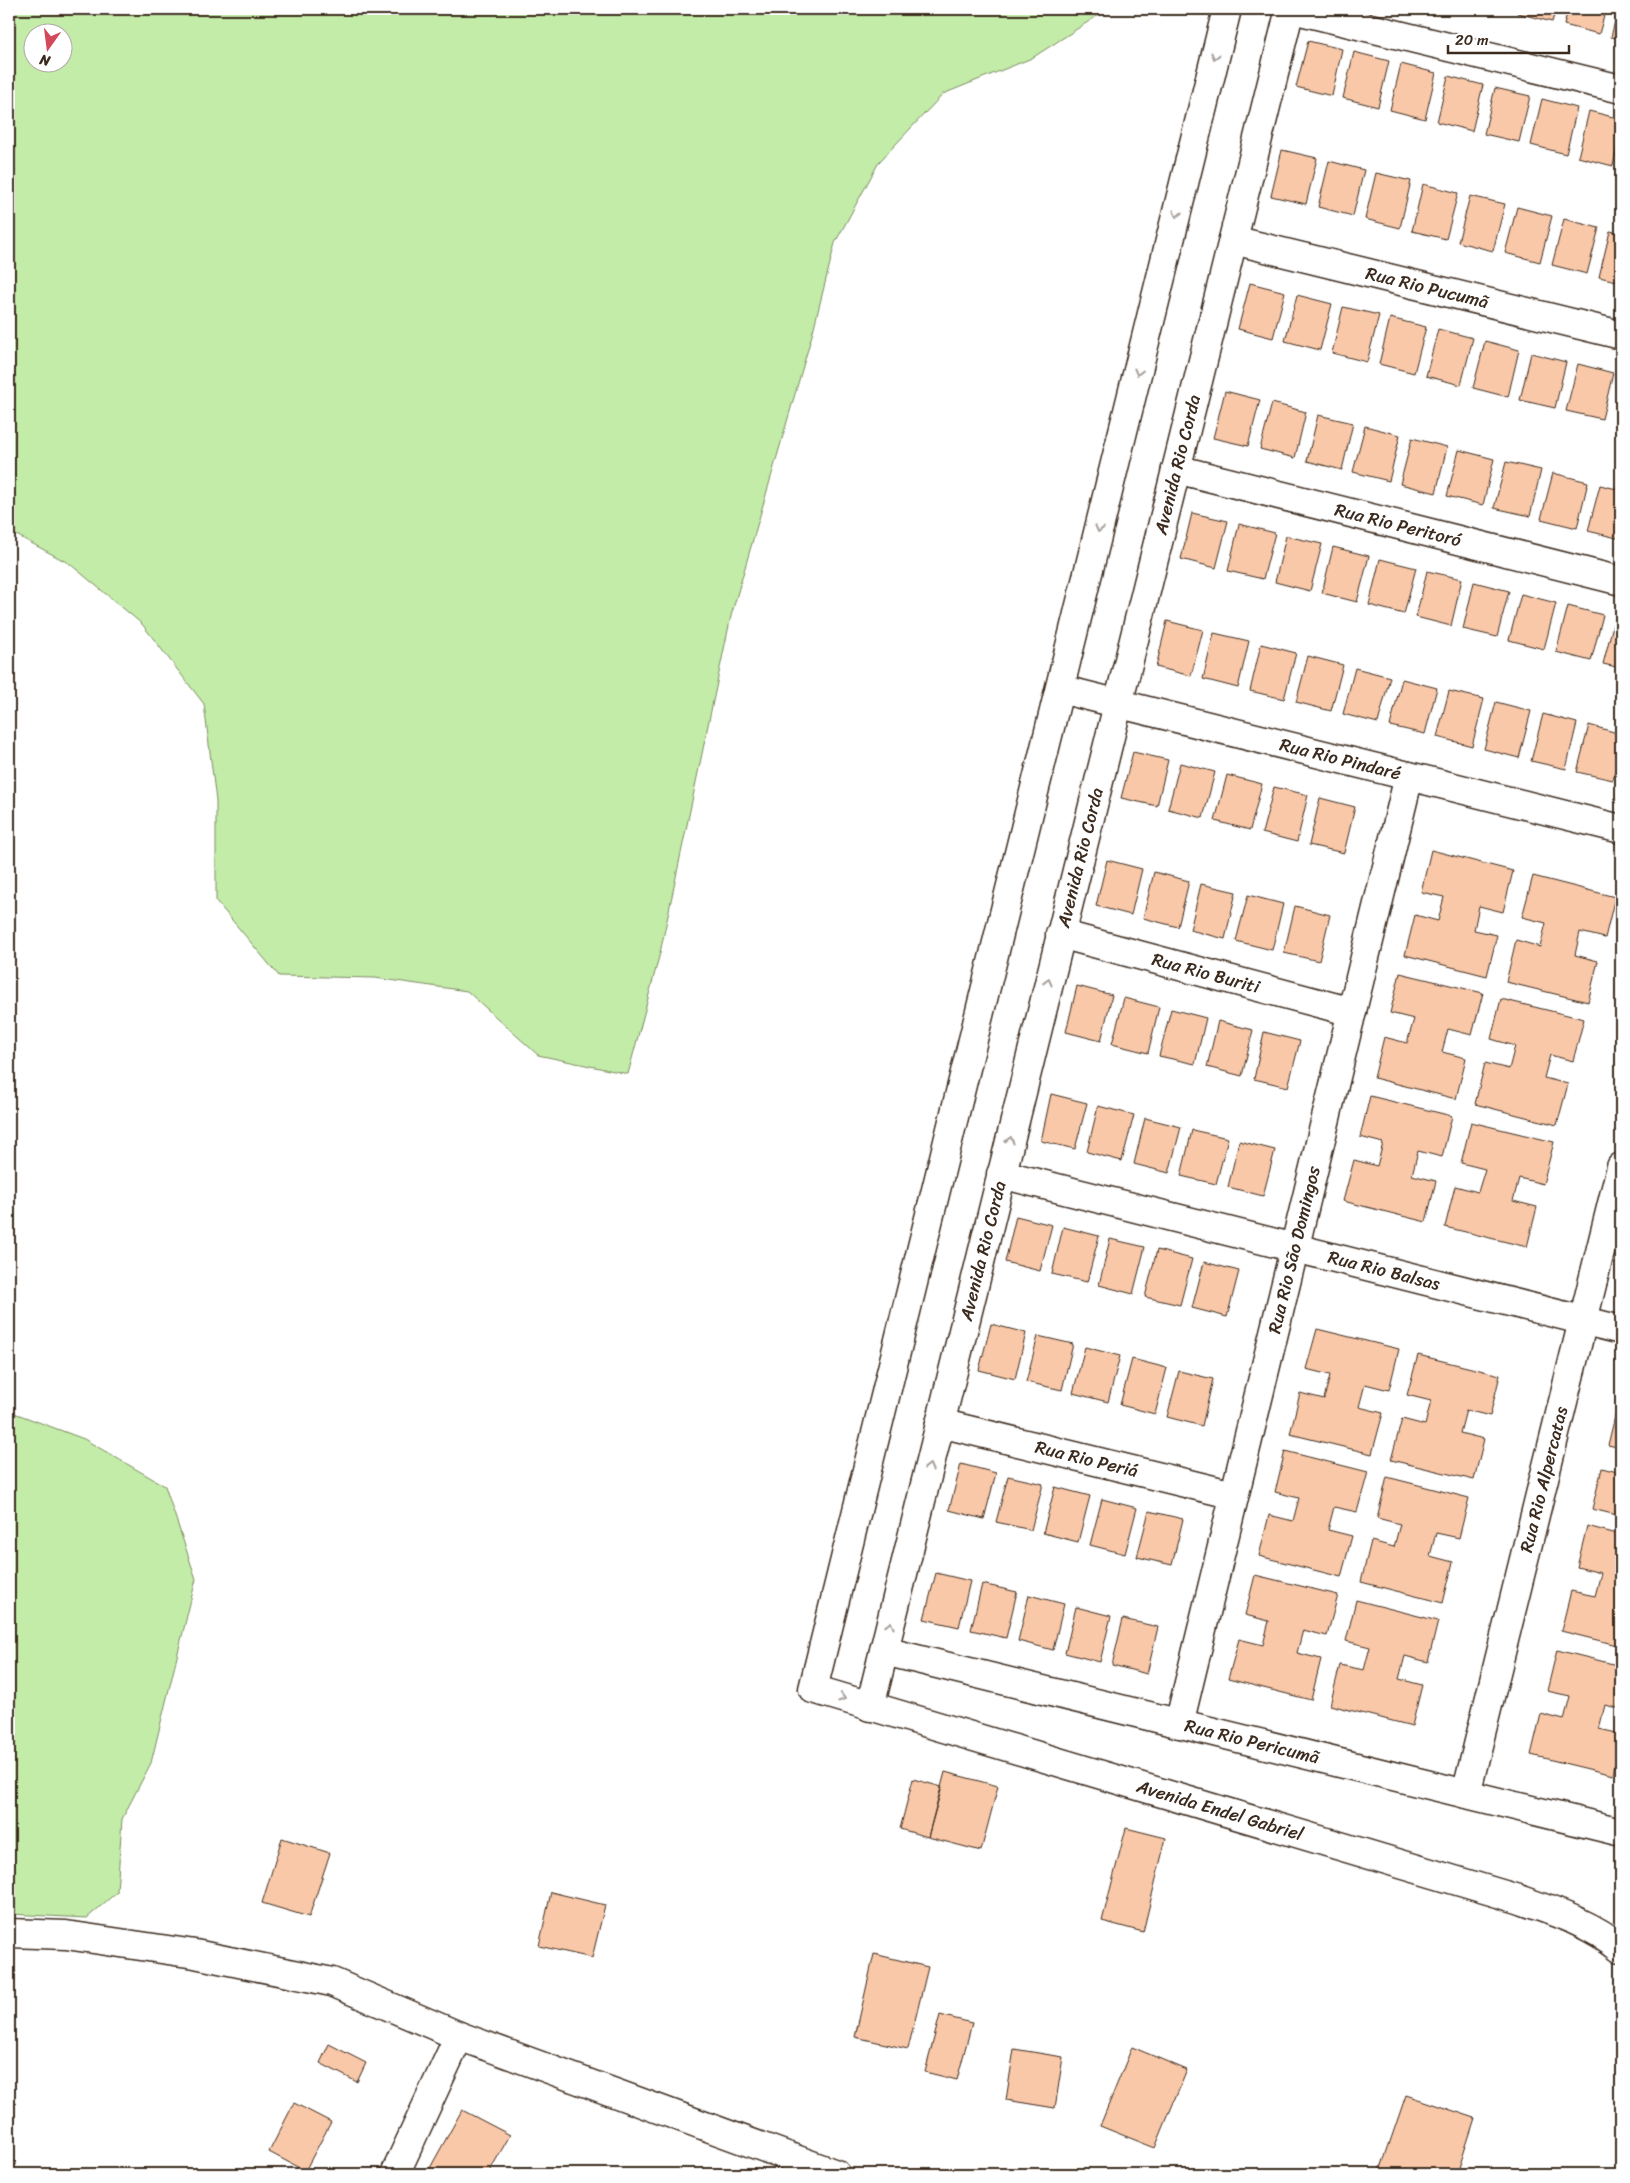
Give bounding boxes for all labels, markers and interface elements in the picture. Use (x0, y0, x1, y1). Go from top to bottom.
north arrow (22, 22, 72, 72)
scale bar (1448, 22, 1569, 54)
text: 20 m (1455, 27, 1489, 53)
text: N (37, 47, 54, 74)
one-way arrow (1211, 52, 1221, 60)
one-way arrow (1172, 209, 1183, 218)
street label: Rua Rio Pucumã (1362, 257, 1493, 318)
one-way arrow (1133, 367, 1144, 376)
street label: Avenida Rio Corda (1144, 391, 1210, 539)
street label: Rua Rio Peritoró (1331, 494, 1466, 556)
one-way arrow (1094, 525, 1105, 534)
street label: Rua Rio Pindaré (1276, 728, 1405, 790)
street label: Avenida Rio Corda (1047, 784, 1113, 932)
street label: Rua Rio Buriti (1148, 943, 1264, 1003)
one-way arrow (1043, 978, 1053, 986)
one-way arrow (1004, 1135, 1015, 1144)
street label: Rua Rio São Domingos (1258, 1162, 1330, 1337)
street label: Avenida Rio Corda (950, 1177, 1016, 1325)
street label: Rua Rio Balsas (1325, 1241, 1444, 1300)
street label: Rua Rio Alpercatas (1510, 1402, 1577, 1556)
street label: Rua Rio Periá (1032, 1431, 1142, 1487)
one-way arrow (923, 1463, 934, 1472)
one-way arrow (884, 1621, 895, 1630)
one-way arrow (837, 1692, 845, 1702)
street label: Rua Rio Pericumã (1181, 1709, 1324, 1774)
street label: Avenida Endel Gabriel (1132, 1770, 1308, 1850)

